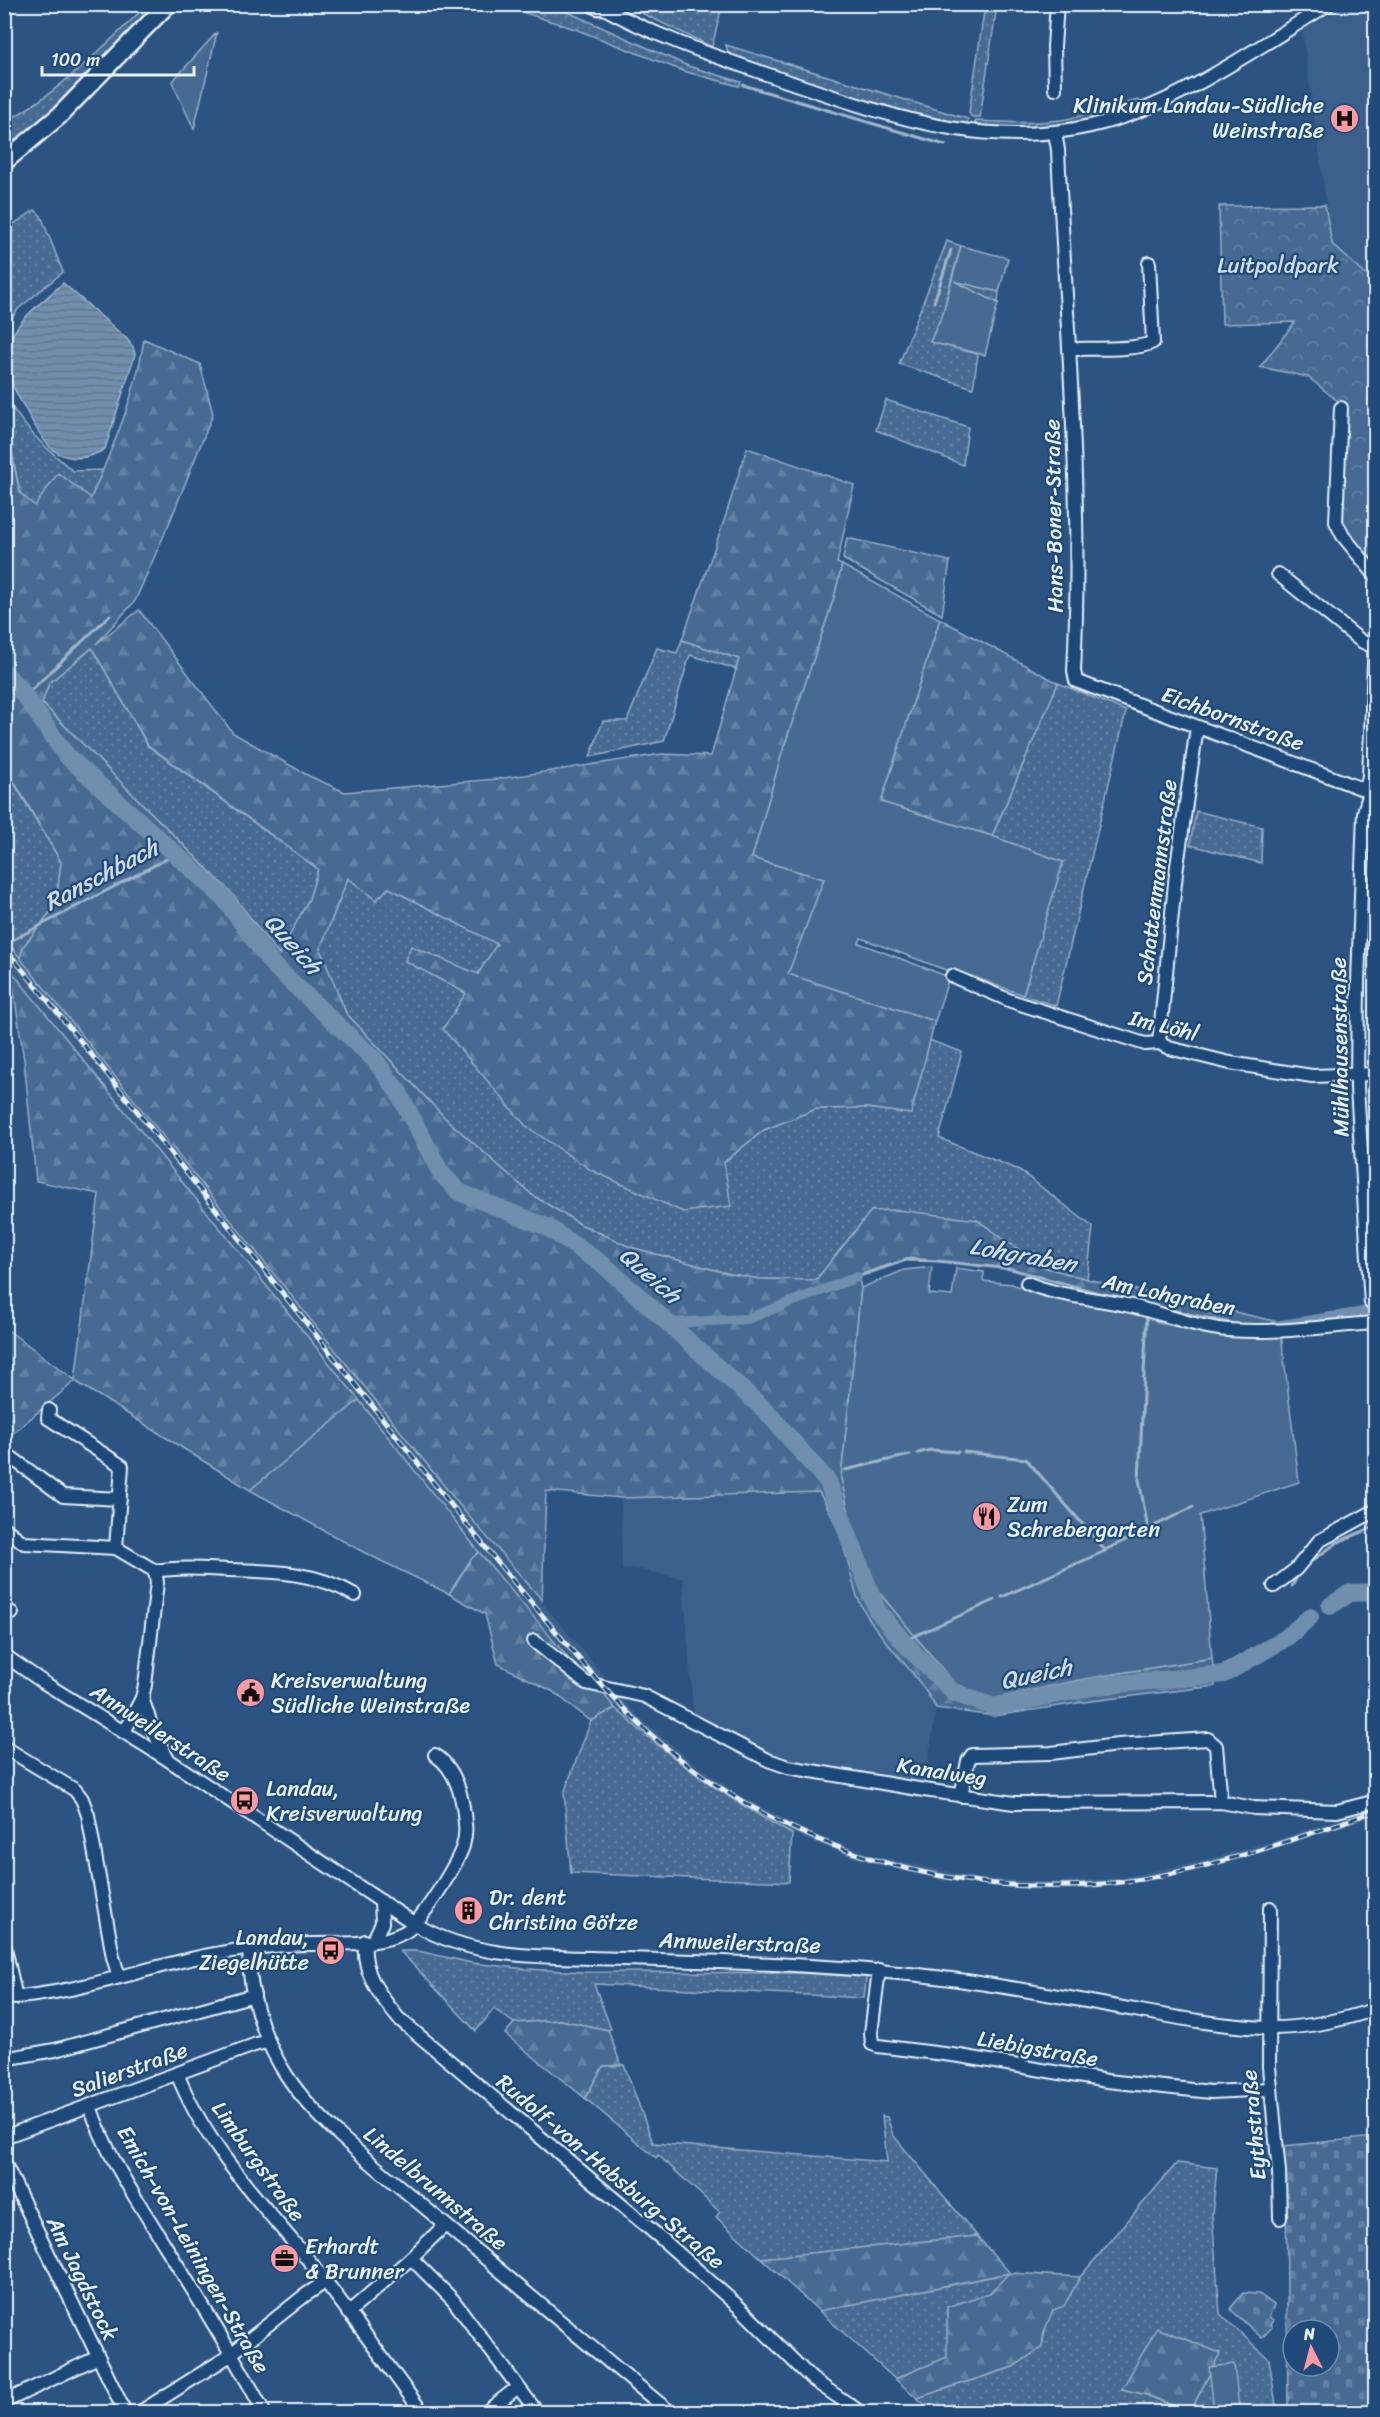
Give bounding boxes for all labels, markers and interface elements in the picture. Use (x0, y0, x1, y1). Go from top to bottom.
scale bar (42, 39, 194, 77)
text: 100 m (51, 44, 100, 76)
place label: Klinikum Landau-Südliche Weinstraße (1073, 86, 1324, 150)
hospital icon: Klinikum Landau-Südliche Weinstraße (1329, 102, 1361, 134)
park label: Luitpoldpark (1217, 246, 1339, 285)
street label: Hans-Boner-Straße (1032, 419, 1075, 613)
street label: Eichbornstraße (1156, 675, 1310, 762)
street label: Schattenmannstraße (1125, 777, 1188, 987)
water label: Ranschbach (36, 826, 168, 923)
water label: Queich (253, 903, 334, 987)
street label: Mühlhausenstraße (1318, 957, 1361, 1137)
street label: Im Löhl (1124, 998, 1203, 1053)
water label: Lohgraben (966, 1225, 1083, 1286)
water label: Queich (609, 1236, 693, 1316)
street label: Am Lohgraben (1098, 1261, 1239, 1328)
place label: Zum Schrebergarten (1007, 1485, 1160, 1549)
restaurant icon: Zum Schrebergarten (970, 1501, 1002, 1533)
water label: Queich (996, 1645, 1078, 1702)
place label: Kreisverwaltung Südliche Weinstraße (271, 1661, 470, 1725)
street label: Annweilerstraße (81, 1671, 239, 1793)
public building icon: Kreisverwaltung Südliche Weinstraße (234, 1677, 266, 1709)
street label: Kanalweg (894, 1745, 990, 1798)
place label: Landau, Kreisverwaltung (266, 1769, 423, 1833)
bus stop icon: Landau, Kreisverwaltung (229, 1785, 261, 1817)
place label: Dr. dent Christina Götze (489, 1878, 638, 1942)
building icon: Dr. dent Christina Götze (452, 1894, 484, 1926)
place label: Landau, Ziegelhütte (199, 1918, 309, 1982)
street label: Annweilerstraße (657, 1920, 822, 1965)
bus stop icon: Landau, Ziegelhütte (314, 1934, 346, 1966)
street label: Liebigstraße (974, 2019, 1101, 2078)
street label: Salierstraße (65, 2030, 193, 2109)
street label: Rudolf-von-Habsburg-Straße (487, 2063, 734, 2279)
street label: Eythstraße (1229, 2068, 1278, 2182)
street label: Limburgstraße (201, 2092, 316, 2230)
street label: Lindelbrunnstraße (354, 2116, 517, 2261)
street label: Emich-von-Leiningen-Straße (106, 2117, 281, 2381)
street label: Am Jagdstock (35, 2208, 130, 2348)
place label: Erhardt & Brunner (305, 2227, 405, 2291)
office icon: Erhardt & Brunner (268, 2243, 300, 2275)
north arrow (1281, 2318, 1341, 2378)
text: N (1301, 2318, 1317, 2349)

